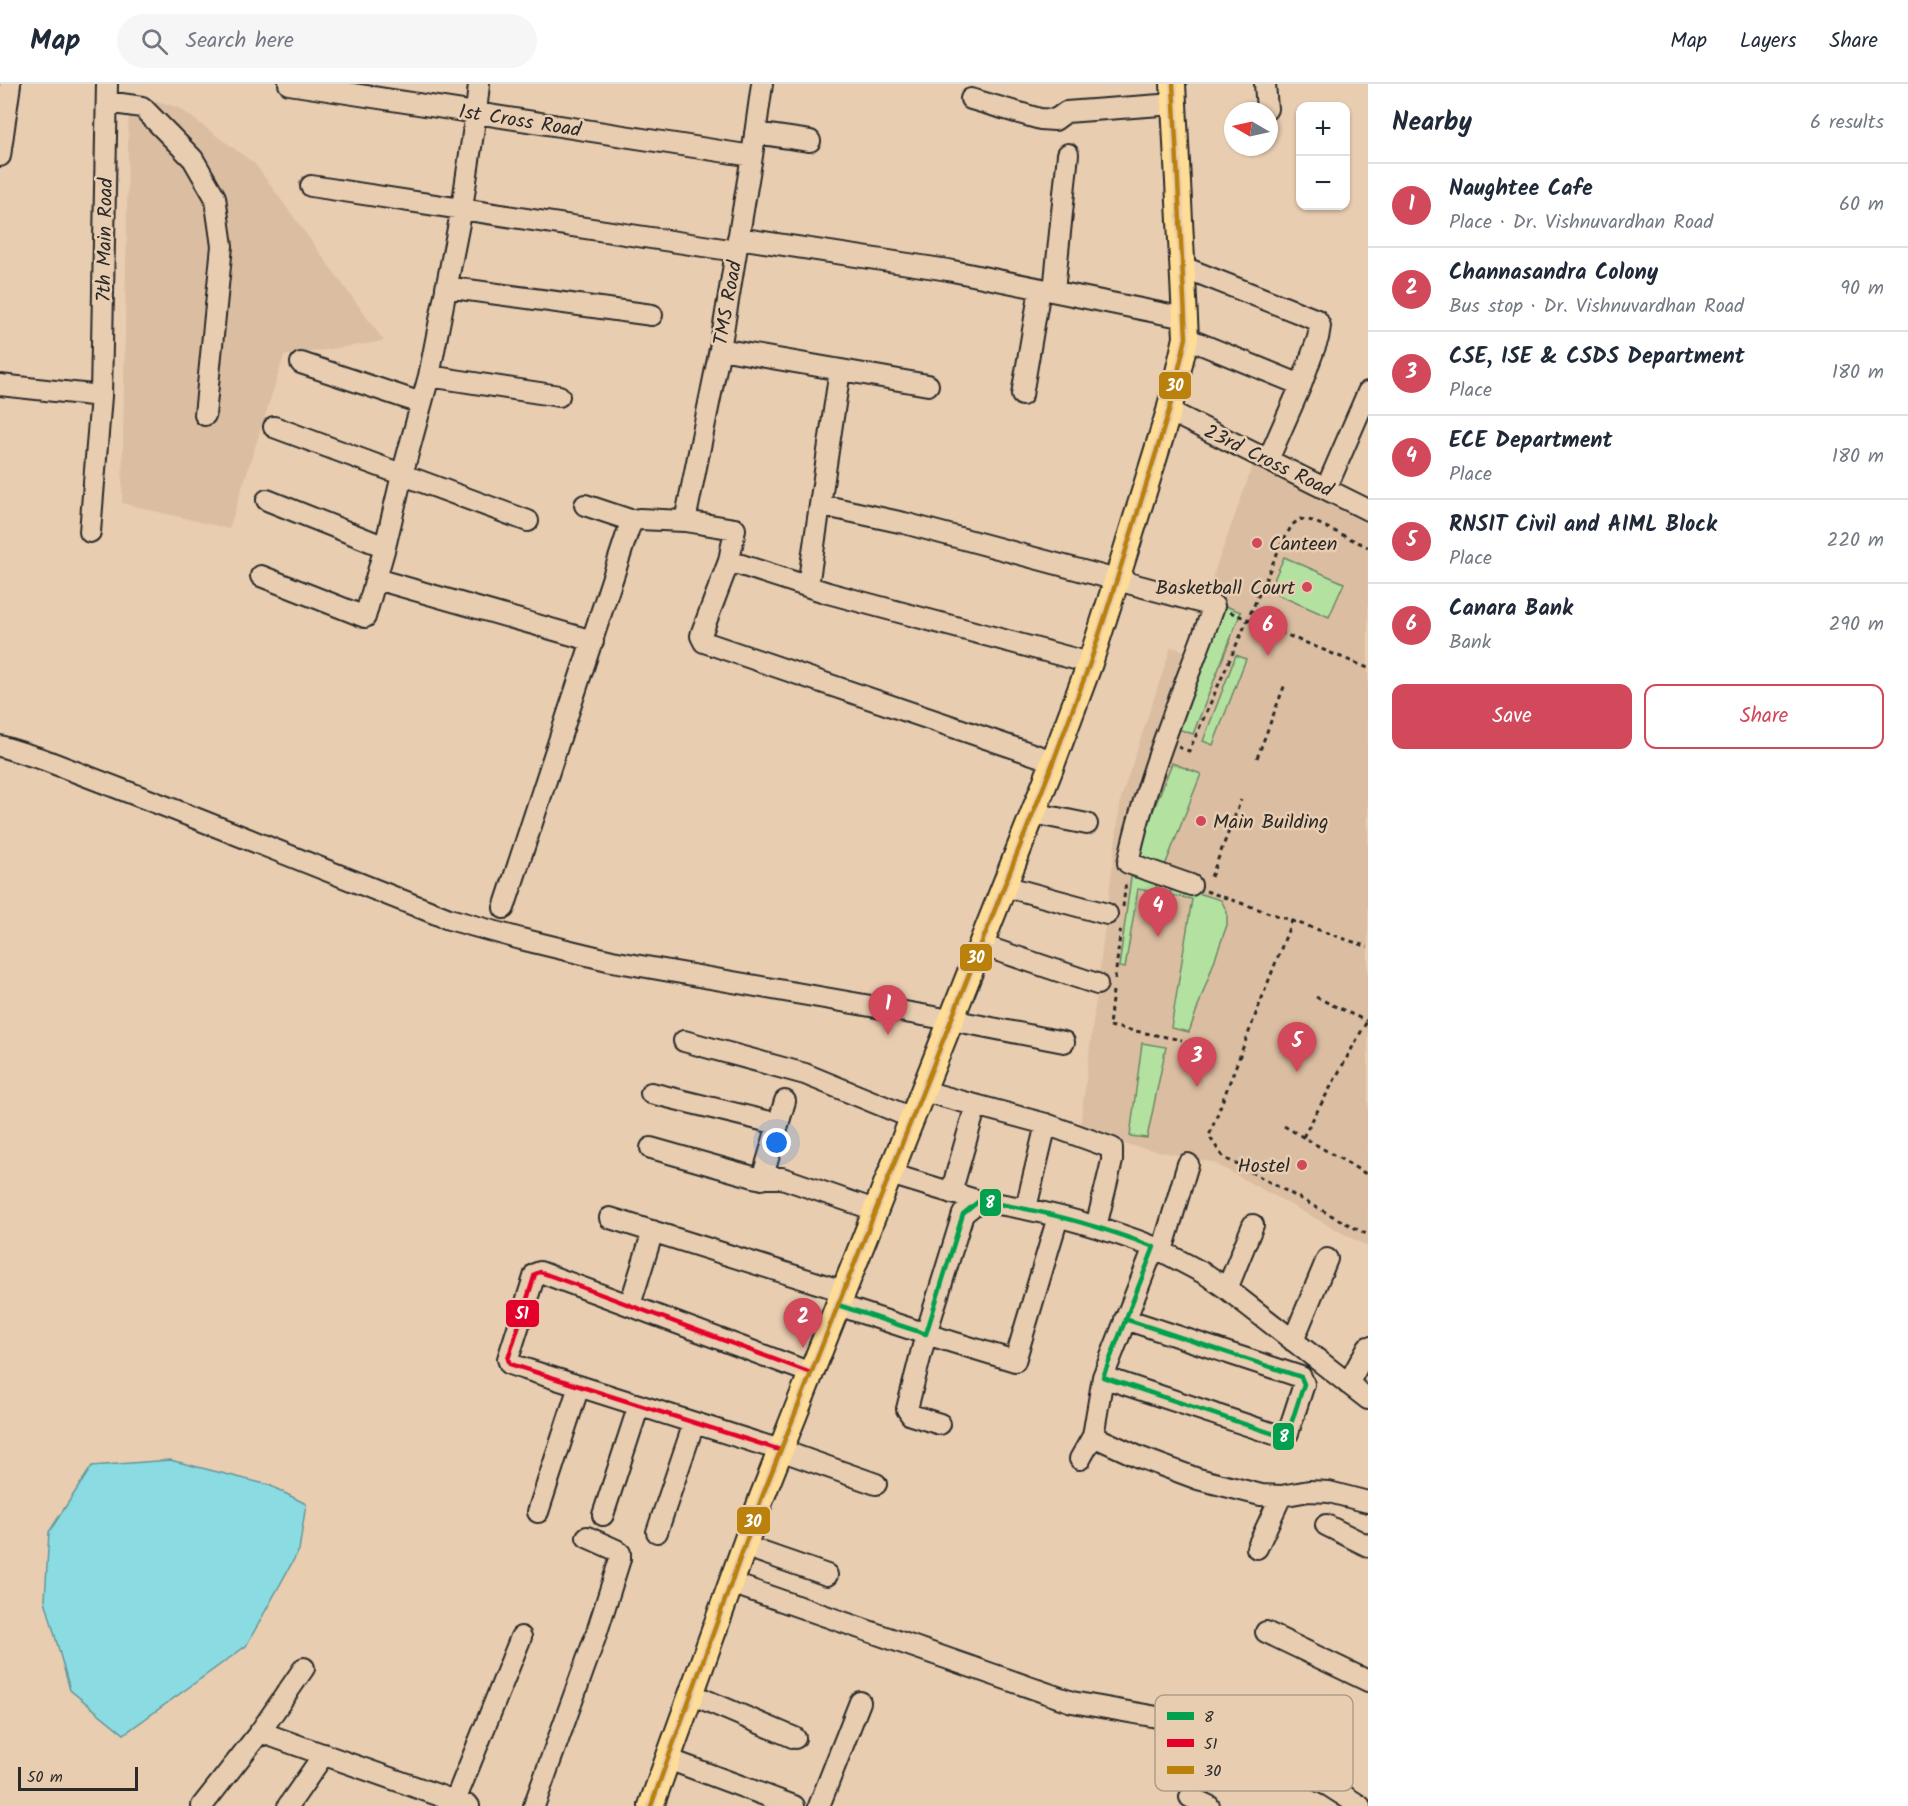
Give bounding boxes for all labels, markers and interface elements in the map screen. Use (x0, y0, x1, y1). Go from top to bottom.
search box (117, 14, 537, 68)
text: Map (30, 19, 81, 64)
text: Search here (186, 24, 294, 59)
icon: search (138, 25, 171, 58)
text: Map (1670, 25, 1707, 58)
text: Layers (1740, 25, 1796, 58)
text: Share (1829, 25, 1878, 58)
street label: 1st Cross Road (456, 97, 584, 148)
north arrow (1224, 102, 1278, 156)
map controls (1296, 102, 1350, 210)
button: + (1296, 102, 1350, 156)
text: Nearby (1392, 102, 1472, 144)
text: 6 results (1810, 107, 1884, 139)
button: − (1296, 156, 1350, 210)
text: Naughtee Cafe (1449, 172, 1593, 207)
street label: 7th Main Road (89, 177, 123, 303)
text: 1 (1408, 189, 1415, 221)
text: 60 m (1839, 189, 1884, 221)
text: Place · Dr. Vishnuvardhan Road (1449, 207, 1713, 239)
text: Channasandra Colony (1449, 256, 1658, 291)
street label: TMS Road (706, 258, 752, 348)
text: 2 (1406, 273, 1417, 305)
text: 90 m (1840, 273, 1884, 305)
text: Bus stop · Dr. Vishnuvardhan Road (1449, 291, 1744, 323)
text: CSE, ISE & CSDS Department (1449, 340, 1745, 375)
text: 3 (1406, 357, 1417, 389)
text: 180 m (1832, 357, 1884, 389)
line badge: 30 (1158, 371, 1192, 400)
text: 30 (1166, 374, 1184, 399)
text: Place (1449, 375, 1492, 407)
street label: 23rd Cross Road (1198, 417, 1339, 507)
text: ECE Department (1449, 424, 1612, 459)
text: 4 (1406, 441, 1417, 473)
text: 180 m (1832, 441, 1884, 473)
text: Place (1449, 459, 1492, 491)
text: RNSIT Civil and AIML Block (1449, 508, 1717, 543)
text: 5 (1406, 525, 1417, 557)
text: 220 m (1827, 525, 1884, 557)
place label: Canteen (1269, 529, 1337, 561)
marker: Canteen (1250, 536, 1264, 550)
text: Place (1449, 543, 1492, 575)
place label: Basketball Court (1156, 573, 1295, 605)
marker: Basketball Court (1300, 580, 1314, 594)
text: Canara Bank (1449, 592, 1573, 627)
pin: 6 (1248, 606, 1288, 656)
text: 6 (1406, 609, 1417, 641)
text: 290 m (1829, 609, 1884, 641)
text: Bank (1449, 627, 1491, 659)
button: Save (1392, 684, 1632, 749)
button: Share (1644, 684, 1884, 749)
place label: Main Building (1213, 807, 1329, 839)
marker: Main Building (1194, 814, 1208, 828)
pin: 4 (1138, 888, 1178, 937)
line badge: 30 (959, 943, 993, 972)
text: 30 (967, 946, 985, 971)
pin: 1 (868, 986, 908, 1035)
pin: 5 (1278, 1022, 1316, 1072)
pin: 3 (1178, 1038, 1216, 1087)
your location (762, 1128, 791, 1157)
place label: Hostel (1237, 1151, 1290, 1183)
marker: Hostel (1295, 1158, 1309, 1172)
line badge: 8 (979, 1188, 1002, 1217)
text: 8 (985, 1191, 995, 1216)
pin: 2 (784, 1298, 822, 1348)
line badge: 51 (505, 1299, 540, 1328)
text: 51 (515, 1302, 529, 1327)
line badge: 8 (1272, 1422, 1295, 1451)
text: 8 (1279, 1425, 1289, 1450)
line badge: 30 (736, 1506, 771, 1535)
text: 30 (744, 1510, 762, 1535)
legend (1155, 1695, 1353, 1791)
text: 8 (1204, 1705, 1214, 1730)
text: 51 (1204, 1732, 1218, 1757)
text: 30 (1204, 1759, 1221, 1784)
scale bar (18, 1764, 138, 1792)
text: 50 m (27, 1765, 63, 1790)

